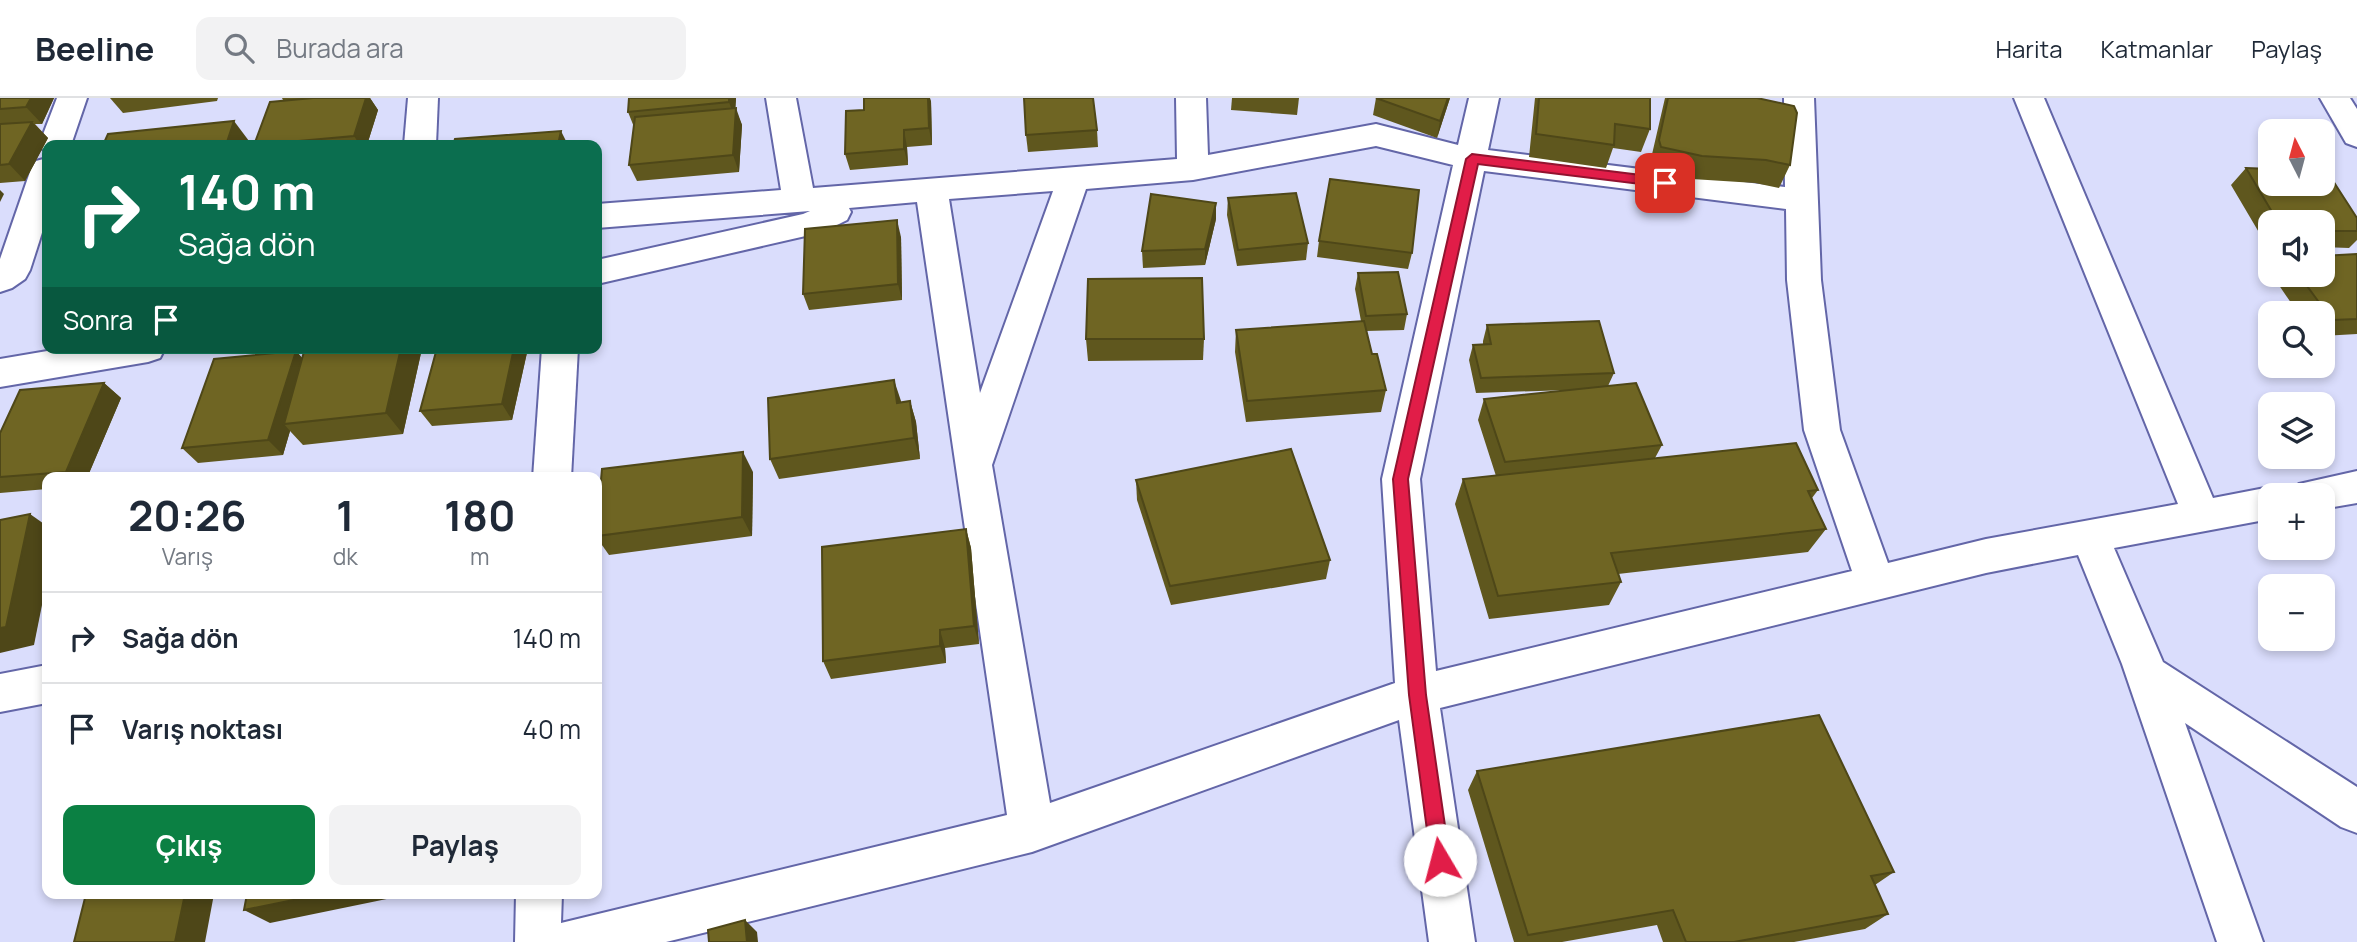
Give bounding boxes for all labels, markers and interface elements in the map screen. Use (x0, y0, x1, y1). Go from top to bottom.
search box (196, 17, 686, 80)
text: Beeline (35, 26, 154, 71)
icon: search (220, 29, 258, 67)
text: Burada ara (276, 30, 404, 66)
text: Harita (1996, 32, 2063, 65)
text: Katmanlar (2101, 32, 2213, 65)
text: Paylaş (2251, 32, 2322, 65)
north arrow (2258, 119, 2334, 196)
map controls (2258, 119, 2335, 651)
pin (1635, 153, 1695, 213)
text: 140 m (178, 158, 315, 225)
icon: arrive (1646, 164, 1684, 202)
icon: right (63, 168, 154, 259)
button: sound (2258, 210, 2335, 287)
text: Sağa dön (178, 222, 316, 266)
icon: arrive (147, 301, 185, 339)
button: search (2258, 301, 2335, 378)
text: Sonra (63, 302, 133, 338)
button: layers (2258, 392, 2335, 469)
button: + (2258, 483, 2335, 560)
text: 20:26 (128, 486, 246, 544)
text: 1 (336, 486, 354, 544)
text: 180 (444, 486, 516, 544)
text: Varış (162, 540, 213, 572)
text: dk (333, 540, 358, 572)
text: m (470, 540, 490, 572)
button: − (2258, 574, 2335, 651)
icon: right (63, 619, 101, 657)
text: Sağa dön (122, 620, 239, 656)
text: 140 m (512, 620, 581, 656)
icon: arrive (63, 710, 101, 748)
text: Varış noktası (122, 711, 283, 747)
text: 40 m (523, 711, 581, 747)
button: Çıkış (63, 805, 315, 885)
button: Paylaş (329, 805, 581, 885)
position arrow (1403, 823, 1477, 897)

